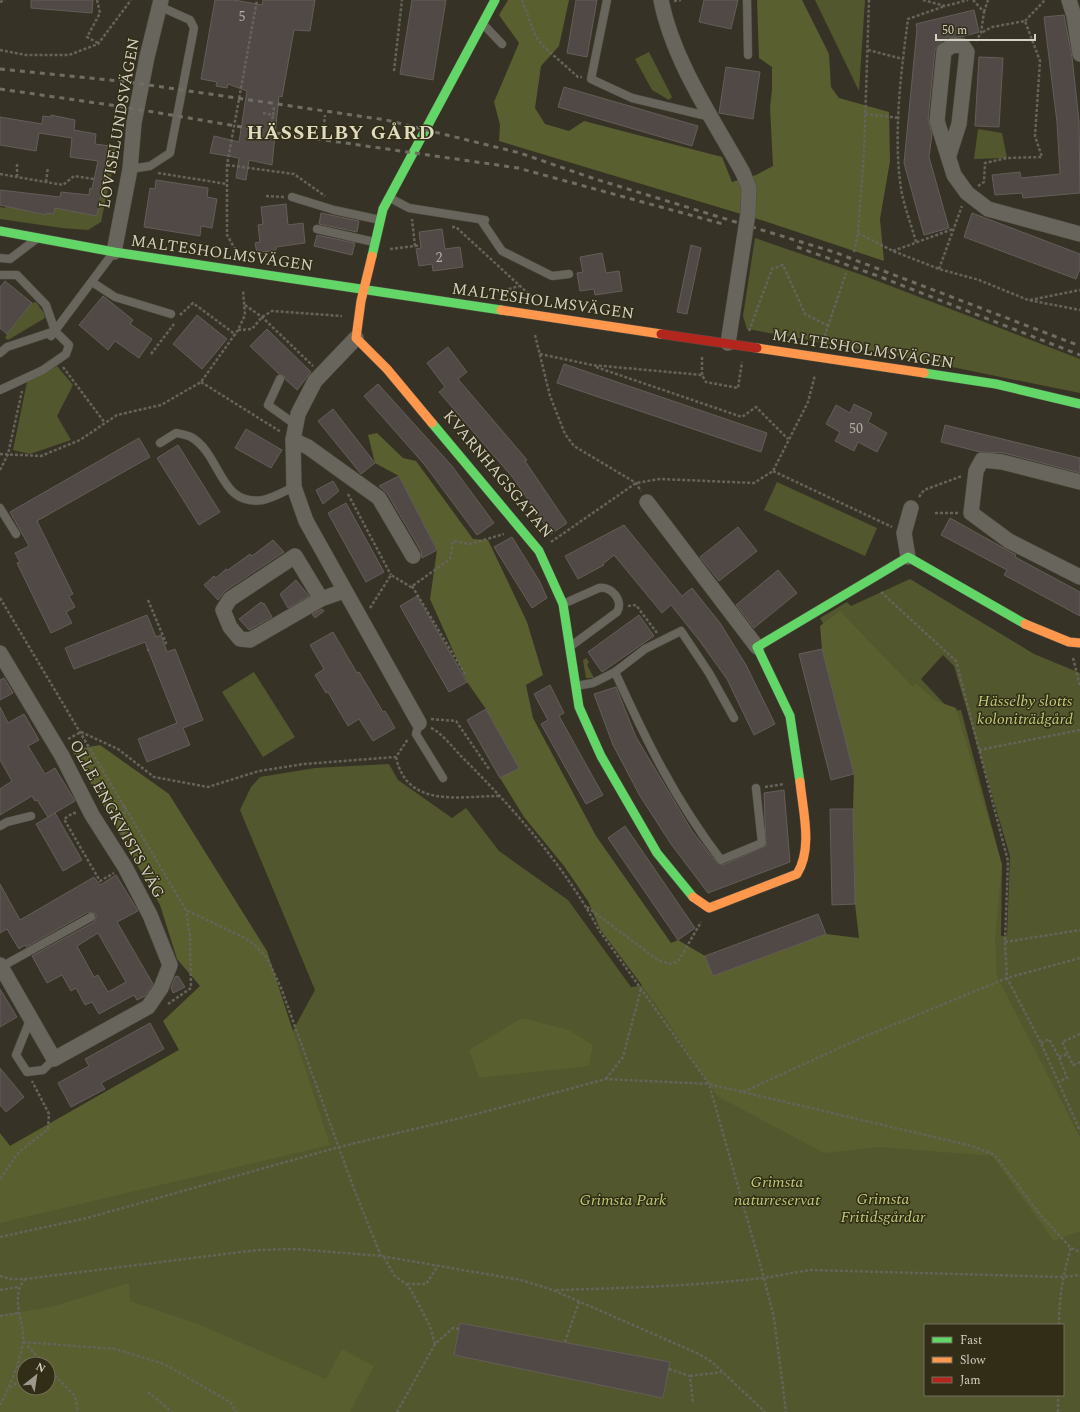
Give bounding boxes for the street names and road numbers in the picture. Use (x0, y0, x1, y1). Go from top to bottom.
street label: LOVISELUNDSVÄGEN (92, 36, 146, 210)
street label: MALTESHOLMSVÄGEN (129, 228, 315, 278)
street label: MALTESHOLMSVÄGEN (450, 276, 636, 326)
street label: MALTESHOLMSVÄGEN (770, 323, 956, 375)
street label: KVARNHAGSGATAN (437, 405, 559, 543)
street label: OLLE ENGKVISTS VÄG (63, 735, 171, 903)

